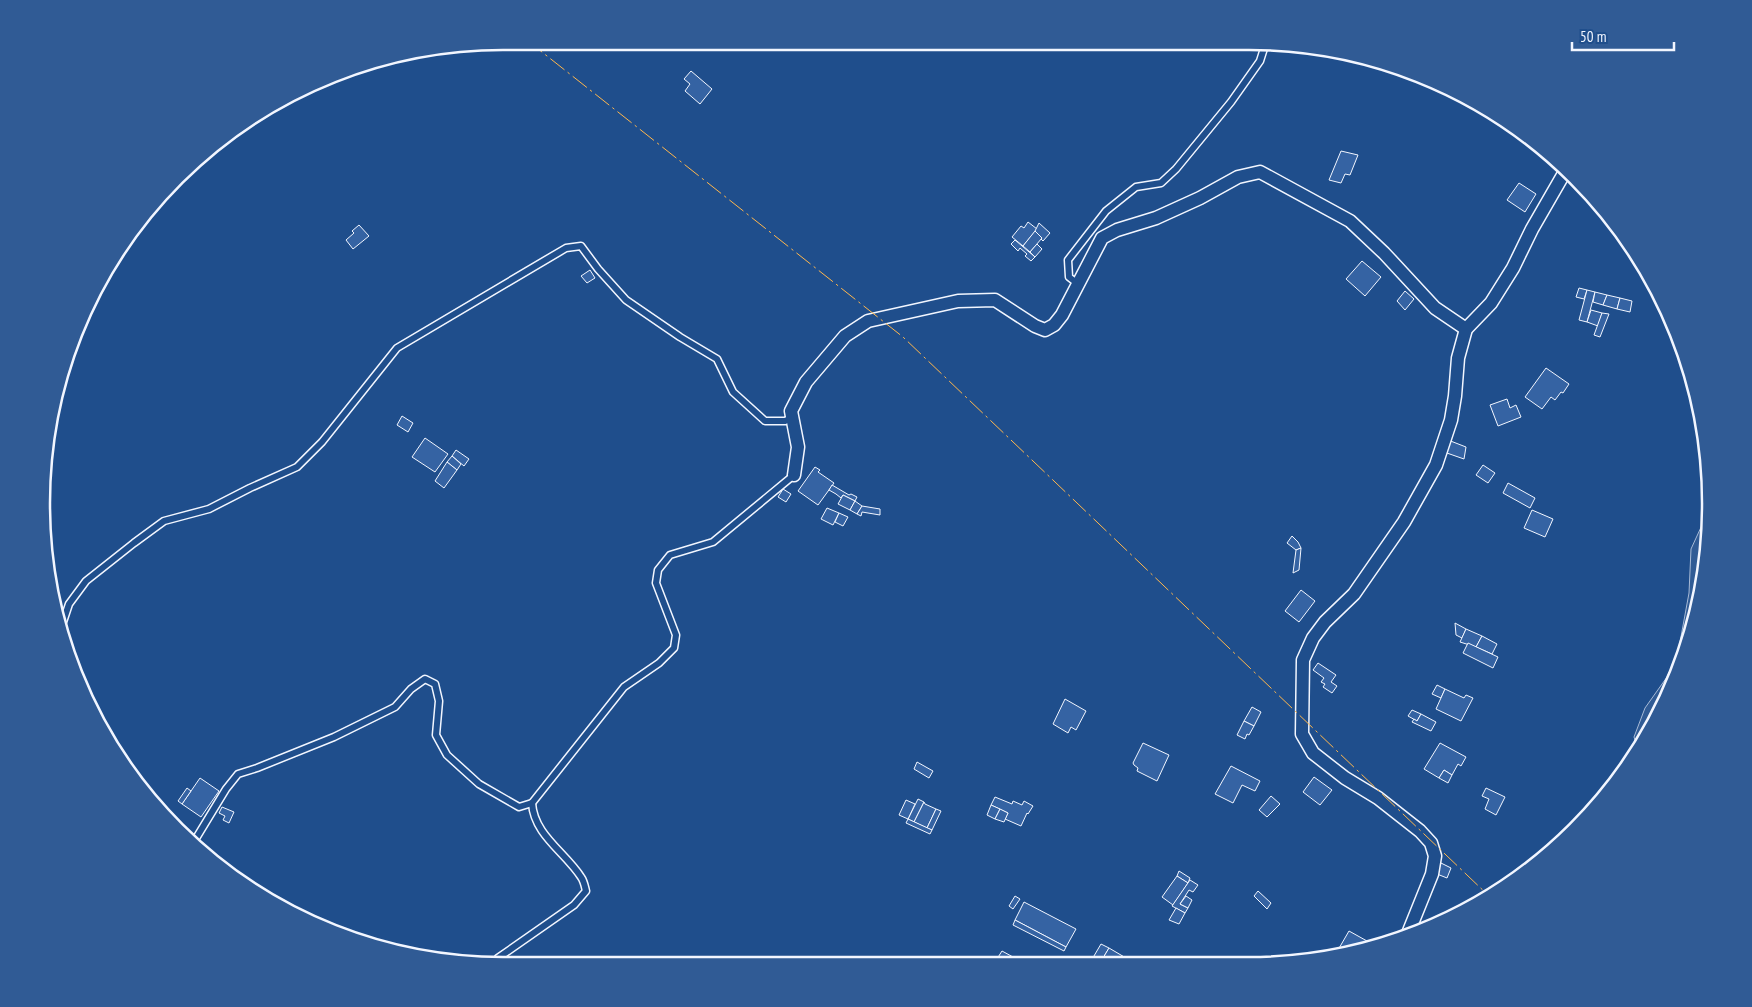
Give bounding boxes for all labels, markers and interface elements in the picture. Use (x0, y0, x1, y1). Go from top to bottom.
scale bar (1572, 20, 1674, 52)
text: 50 m (1580, 27, 1606, 46)

